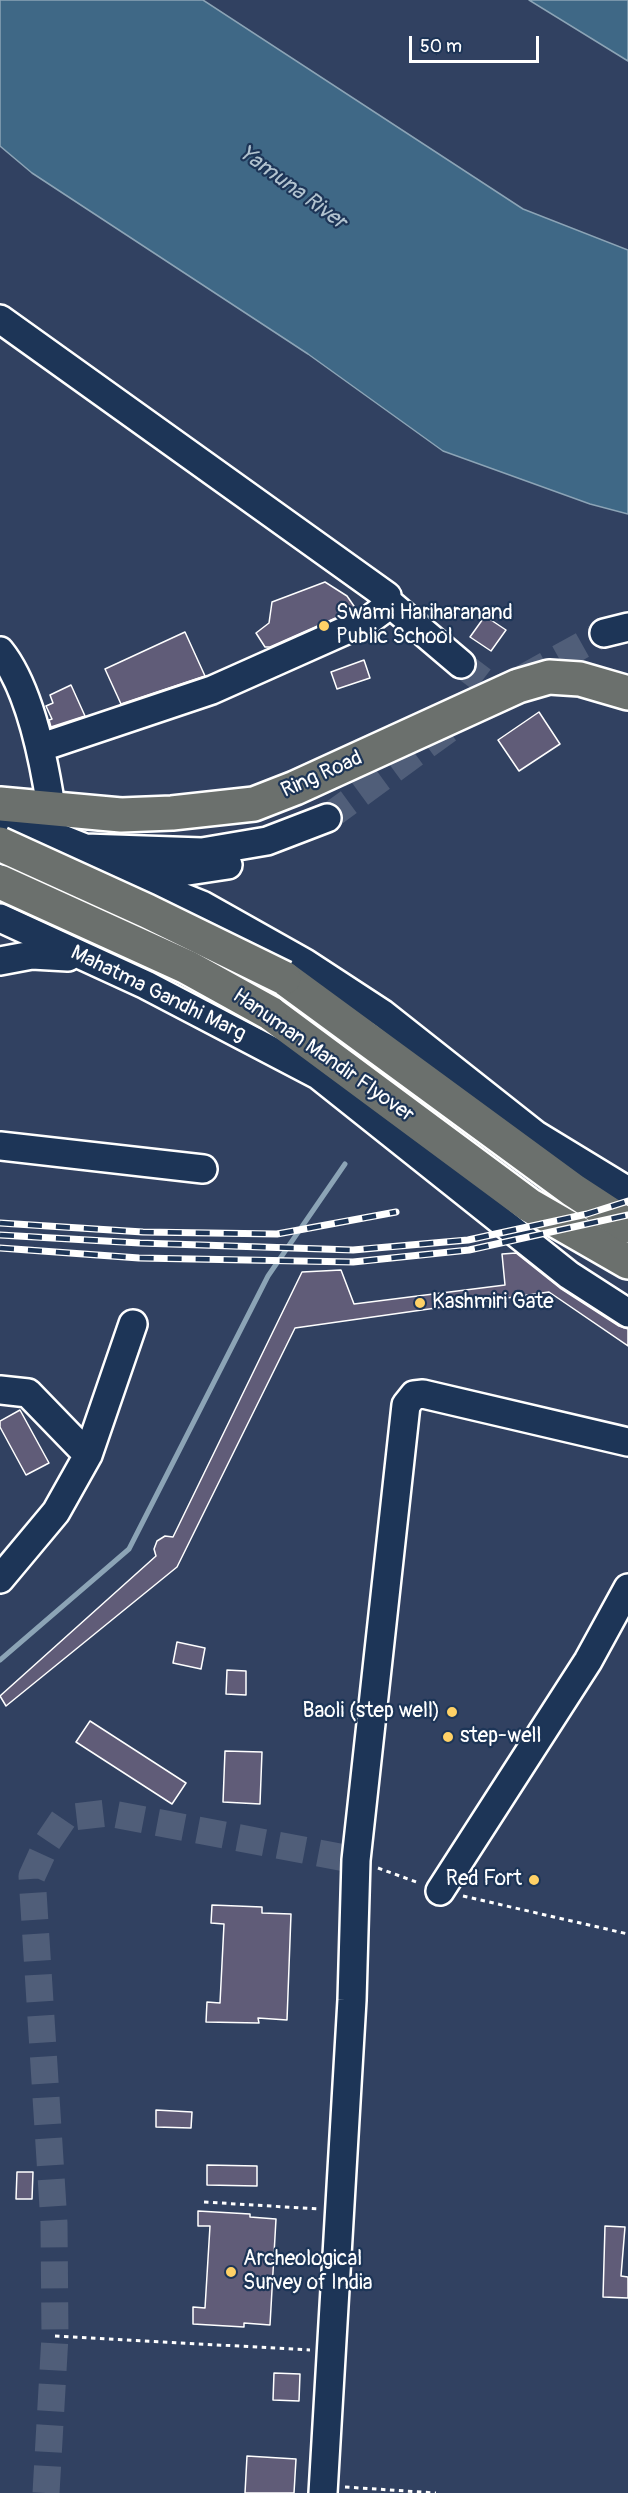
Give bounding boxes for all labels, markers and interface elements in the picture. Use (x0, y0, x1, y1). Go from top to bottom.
scale bar (412, 24, 542, 62)
text: 50 m (420, 35, 462, 58)
water label: Yamuna River (233, 140, 351, 236)
place label: Swami Hariharanand Public School (336, 601, 513, 651)
marker: Swami Hariharanand Public School (317, 619, 331, 633)
street label: Ring Road (278, 746, 366, 804)
street label: Mahatma Gandhi Marg (66, 941, 250, 1047)
street label: Hanuman Mandir Flyover (227, 984, 419, 1128)
place label: Kashmiri Gate (432, 1290, 554, 1316)
marker: Kashmiri Gate (413, 1296, 427, 1310)
place label: Baoli (step well) (303, 1699, 440, 1725)
marker: Baoli (step well) (445, 1705, 459, 1719)
place label: step-well (460, 1724, 542, 1750)
marker: step-well (441, 1730, 455, 1744)
place label: Red Fort (446, 1867, 522, 1893)
marker: Red Fort (527, 1873, 541, 1887)
place label: Archeological Survey of India (243, 2247, 373, 2297)
marker: Archeological Survey of India (224, 2265, 238, 2279)

